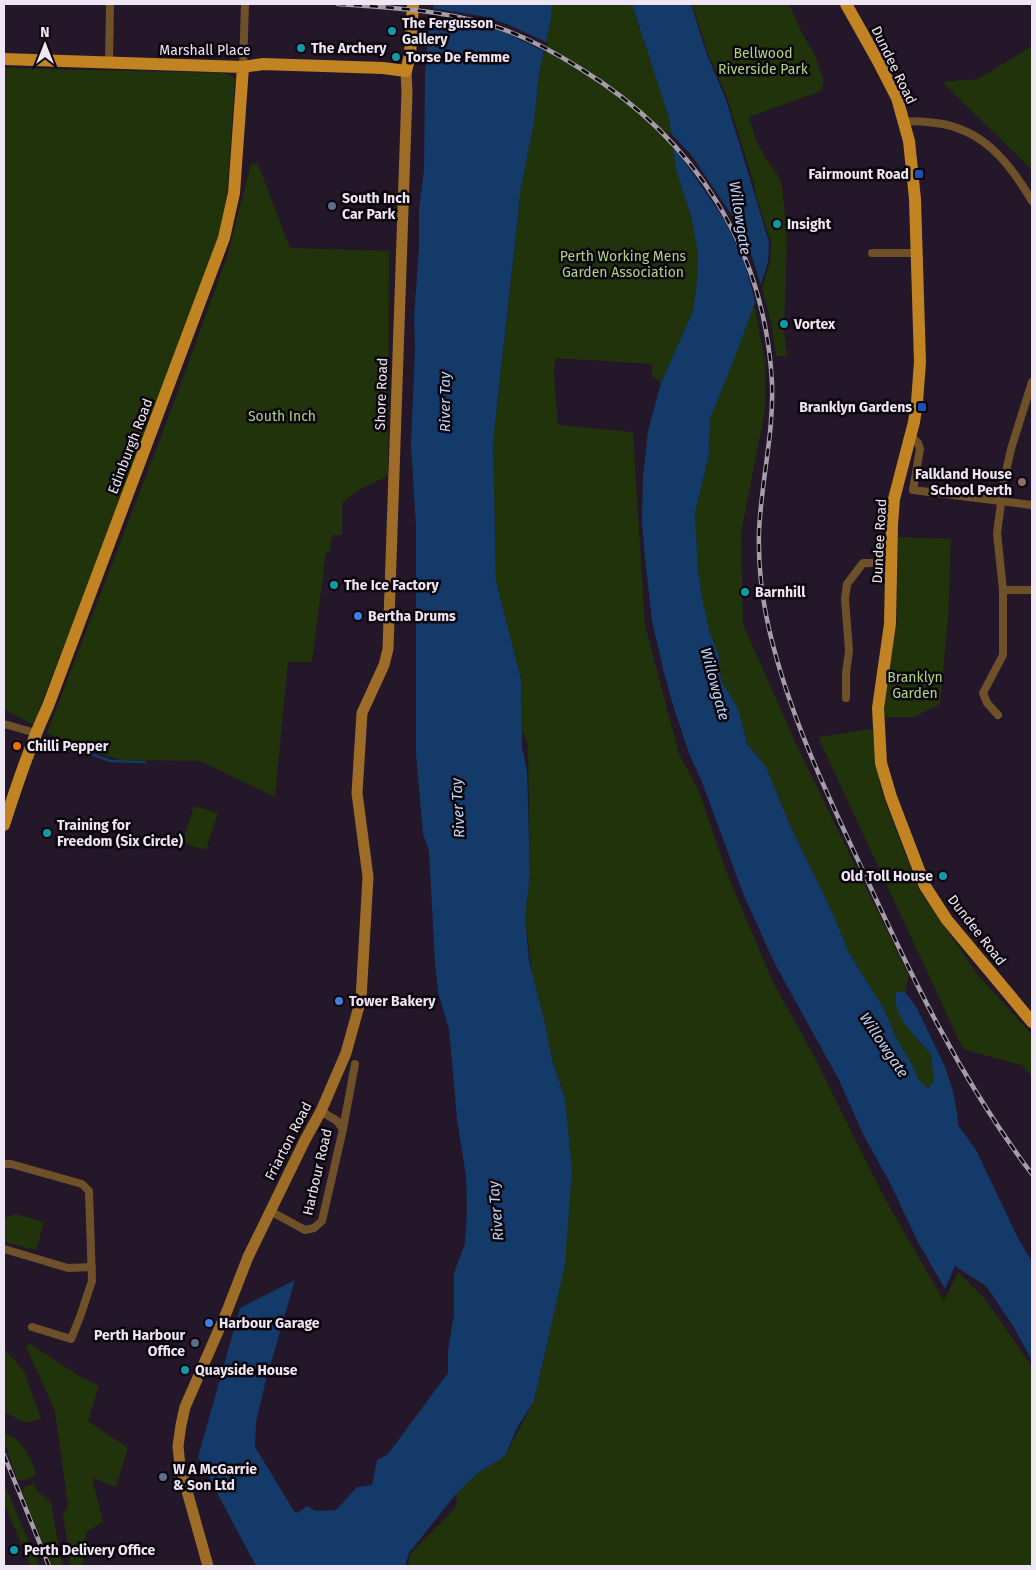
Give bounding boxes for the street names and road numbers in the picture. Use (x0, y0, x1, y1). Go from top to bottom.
street label: Dundee Road (867, 23, 920, 107)
street label: Marshall Place (159, 42, 251, 59)
street label: Shore Road (372, 357, 391, 431)
street label: Edinburgh Road (104, 396, 156, 496)
street label: Dundee Road (869, 498, 890, 584)
street label: Dundee Road (944, 892, 1009, 969)
street label: Friarton Road (261, 1099, 316, 1183)
street label: Harbour Road (299, 1127, 336, 1217)

